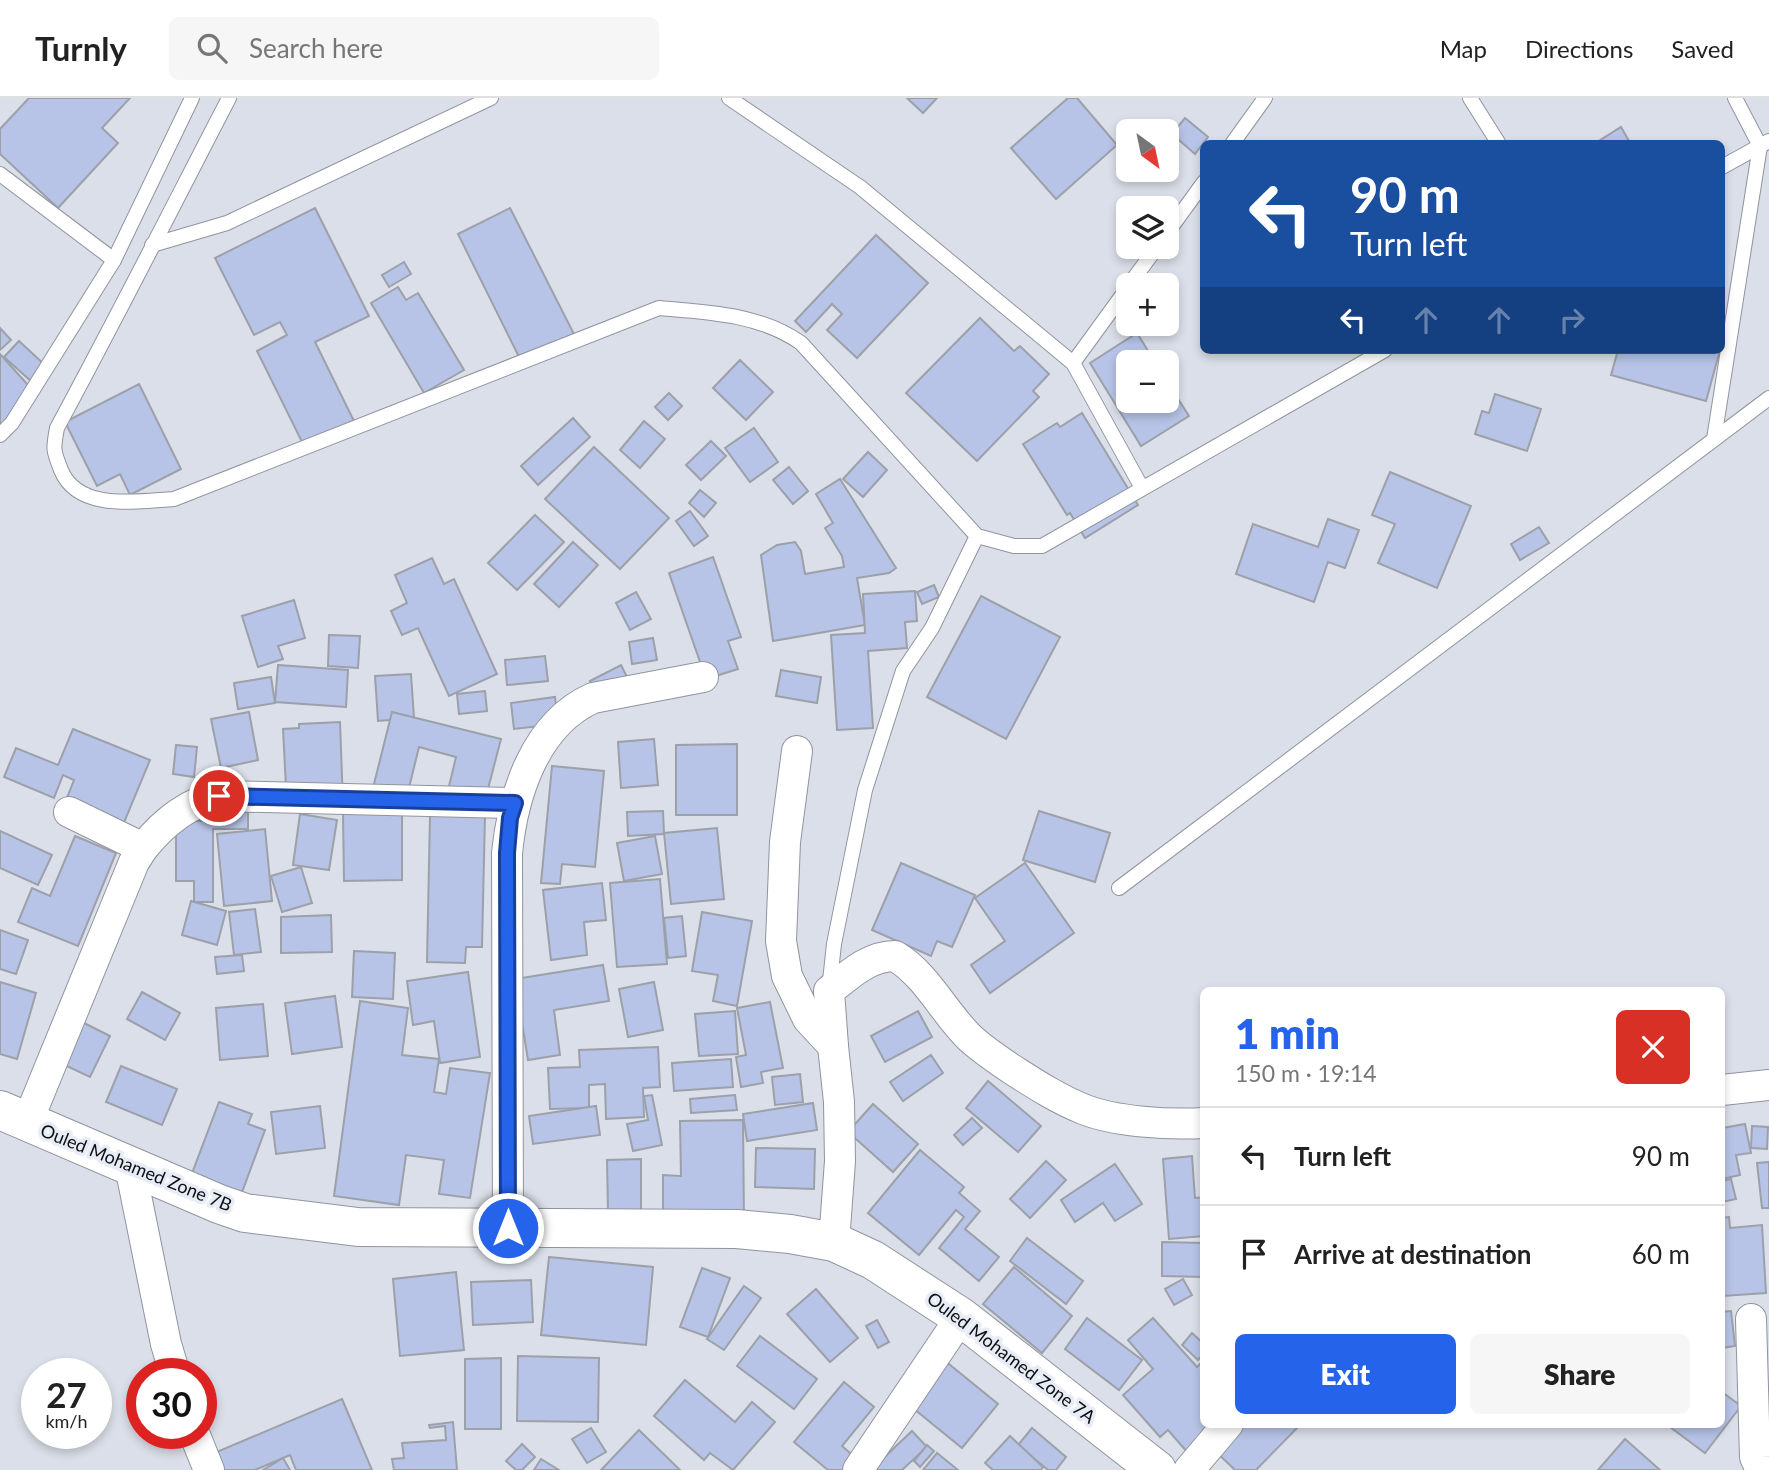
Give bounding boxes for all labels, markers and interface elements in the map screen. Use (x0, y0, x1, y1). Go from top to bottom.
search box (169, 17, 659, 80)
text: Turnly (35, 28, 127, 68)
icon: search (193, 29, 231, 67)
text: Search here (249, 32, 383, 64)
text: Map (1440, 34, 1487, 63)
text: Directions (1525, 34, 1633, 63)
text: Saved (1671, 34, 1734, 63)
north arrow (1116, 119, 1180, 182)
map controls (1116, 119, 1179, 413)
text: 90 m (1350, 165, 1460, 223)
icon: left (1235, 168, 1326, 259)
button: layers (1116, 196, 1179, 259)
text: Turn left (1350, 224, 1467, 263)
button: + (1116, 273, 1179, 336)
icon: left (1334, 301, 1372, 339)
icon: ahead (1407, 301, 1445, 339)
icon: ahead (1480, 301, 1518, 339)
icon: right (1553, 301, 1591, 339)
button: − (1116, 350, 1179, 413)
pin (189, 766, 249, 826)
icon: arrive (200, 777, 238, 815)
text: 1 min (1235, 1008, 1340, 1058)
button: close (1616, 1010, 1690, 1084)
text: 150 m · 19:14 (1235, 1059, 1377, 1087)
street label: Ouled Mohamed Zone 7B (38, 1119, 235, 1216)
icon: left (1235, 1137, 1273, 1175)
text: Turn left (1294, 1140, 1391, 1172)
text: 90 m (1632, 1140, 1690, 1172)
position arrow (471, 1191, 545, 1265)
icon: arrive (1235, 1235, 1273, 1273)
text: Arrive at destination (1294, 1238, 1531, 1270)
text: 60 m (1632, 1238, 1690, 1270)
street label: Ouled Mohamed Zone 7A (923, 1287, 1101, 1428)
button: Exit (1235, 1334, 1456, 1414)
button: Share (1470, 1334, 1690, 1414)
speed limit sign: 30 (126, 1358, 217, 1449)
text: 27 (46, 1373, 87, 1415)
text: km/h (45, 1410, 88, 1432)

